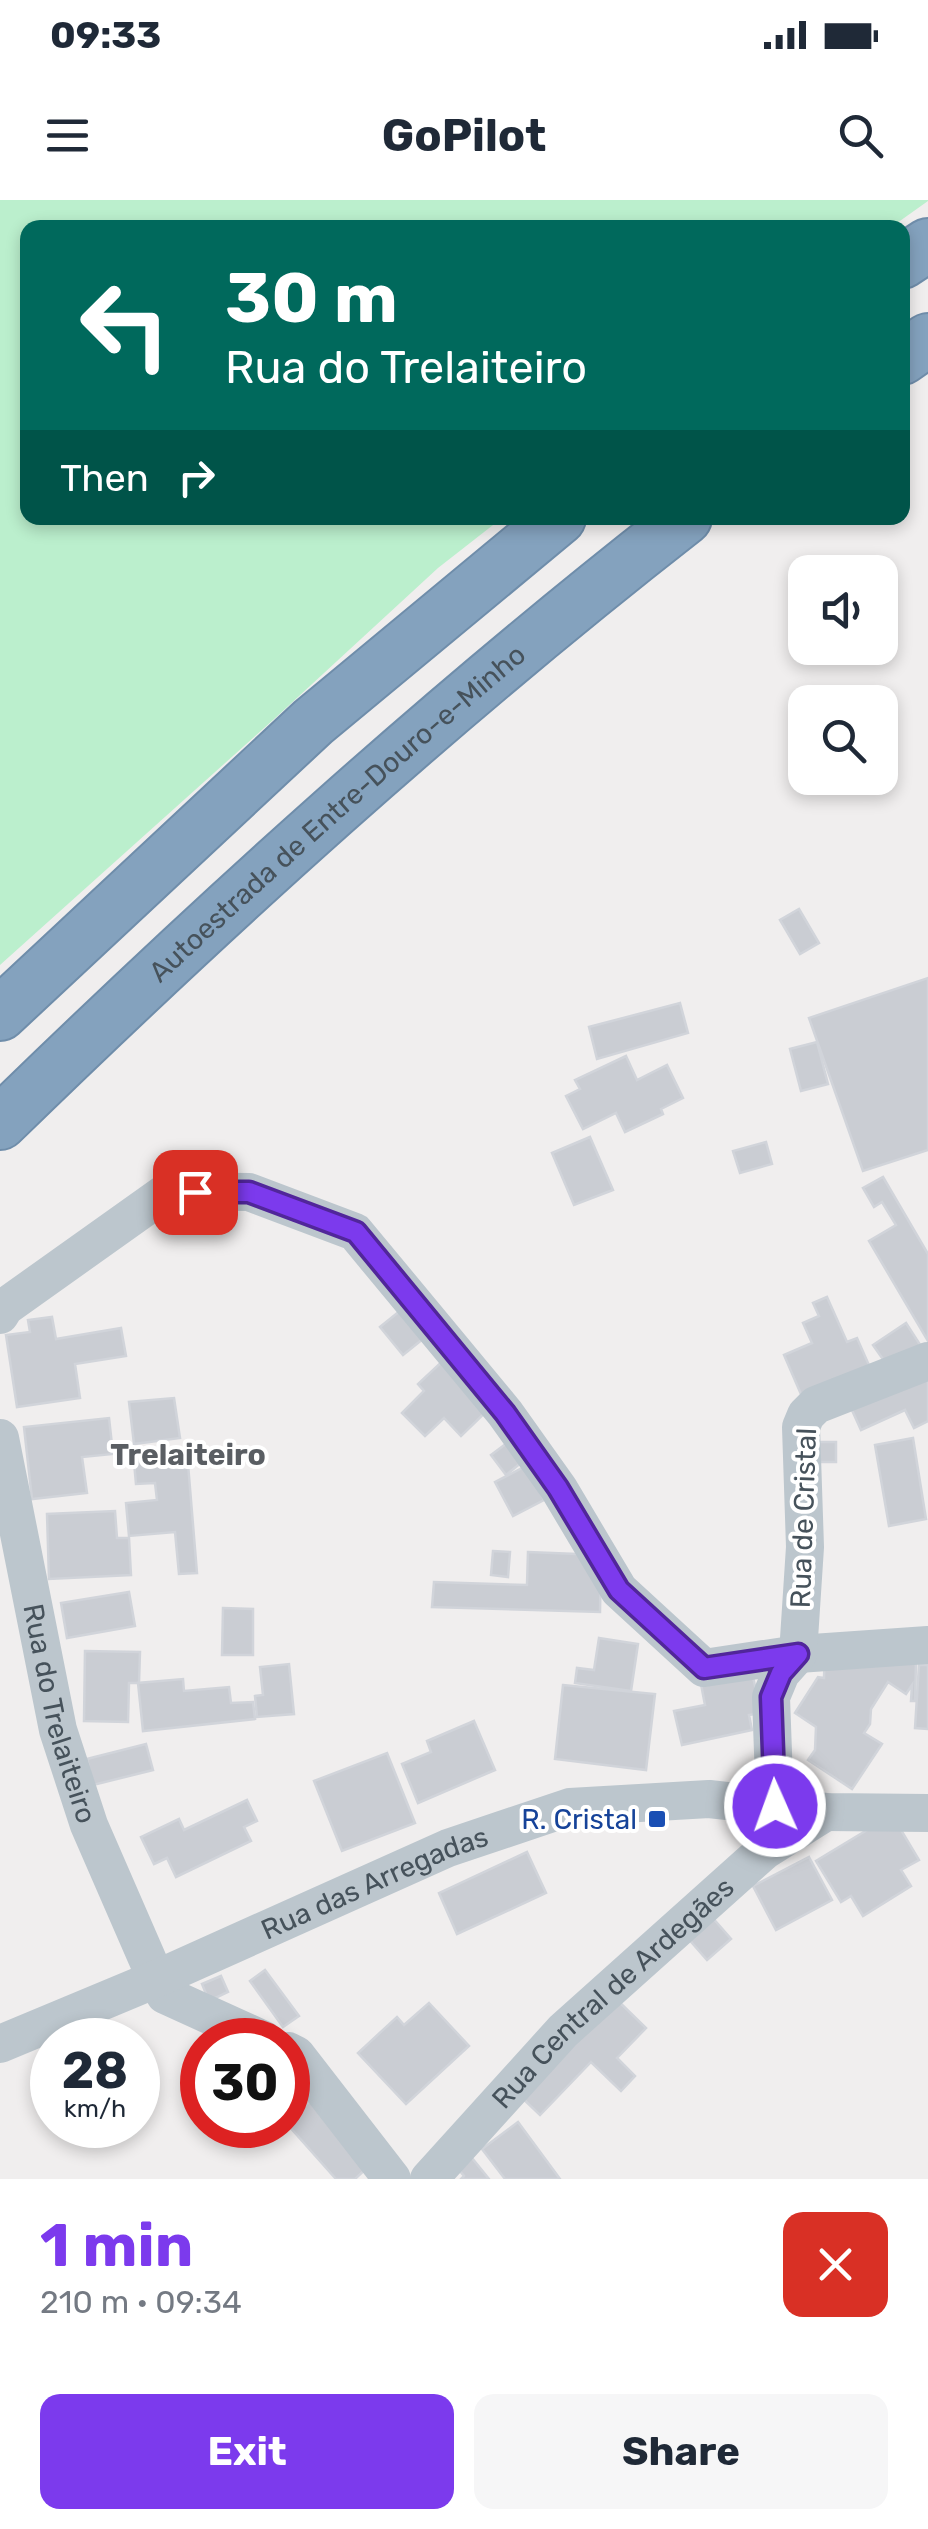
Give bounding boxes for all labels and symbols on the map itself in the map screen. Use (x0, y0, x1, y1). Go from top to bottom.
street label: Autoestrada de Entre-Douro-e-Minho (142, 638, 532, 989)
pin (153, 1150, 238, 1235)
street label: Rua de Cristal (784, 1427, 823, 1609)
district label: Trelaiteiro (110, 1437, 266, 1473)
street label: Rua do Trelaiteiro (16, 1601, 103, 1827)
position arrow (723, 1754, 827, 1858)
place label: R. Cristal (521, 1803, 637, 1836)
marker: R. Cristal (646, 1808, 668, 1830)
street label: Rua das Arregadas (256, 1820, 492, 1947)
street label: Rua Central de Ardegães (485, 1870, 740, 2115)
speed limit sign: 30 (180, 2018, 310, 2148)

